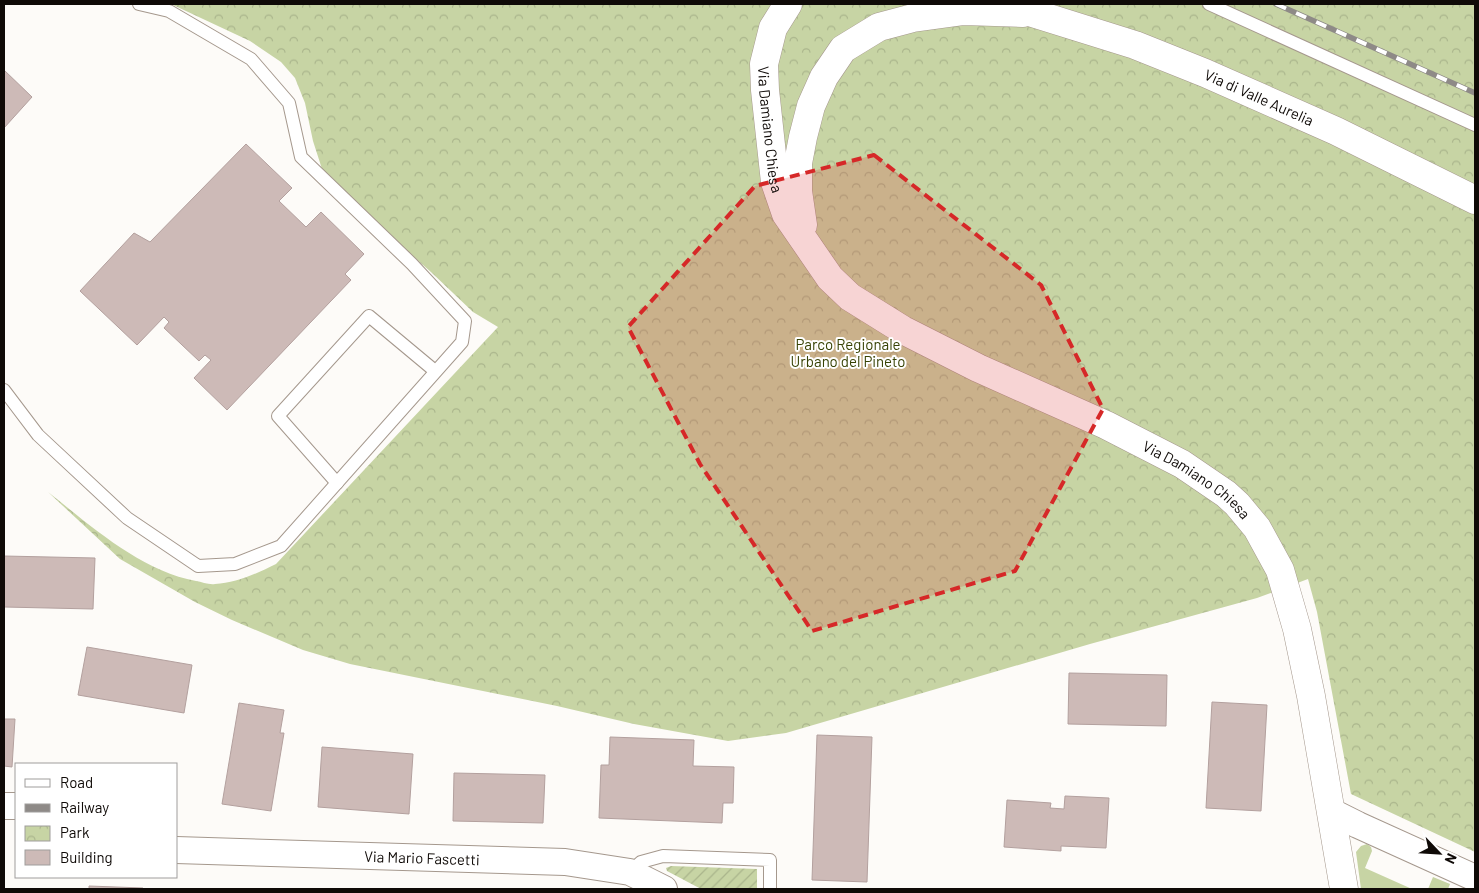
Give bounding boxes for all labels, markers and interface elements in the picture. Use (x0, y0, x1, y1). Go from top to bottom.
street label: Via di Valle Aurelia (1202, 65, 1317, 129)
street label: Via Damiano Chiesa (755, 66, 787, 195)
park label: Parco Regionale Urbano del Pineto (791, 335, 905, 370)
street label: Via Damiano Chiesa (1140, 437, 1254, 522)
legend (15, 763, 178, 878)
text: Road (60, 773, 93, 791)
text: Railway (60, 798, 109, 816)
text: Park (60, 823, 90, 841)
north arrow (1414, 828, 1464, 878)
street label: Via Mario Fascetti (364, 847, 480, 868)
text: Building (60, 848, 113, 866)
text: N (1442, 851, 1461, 867)

